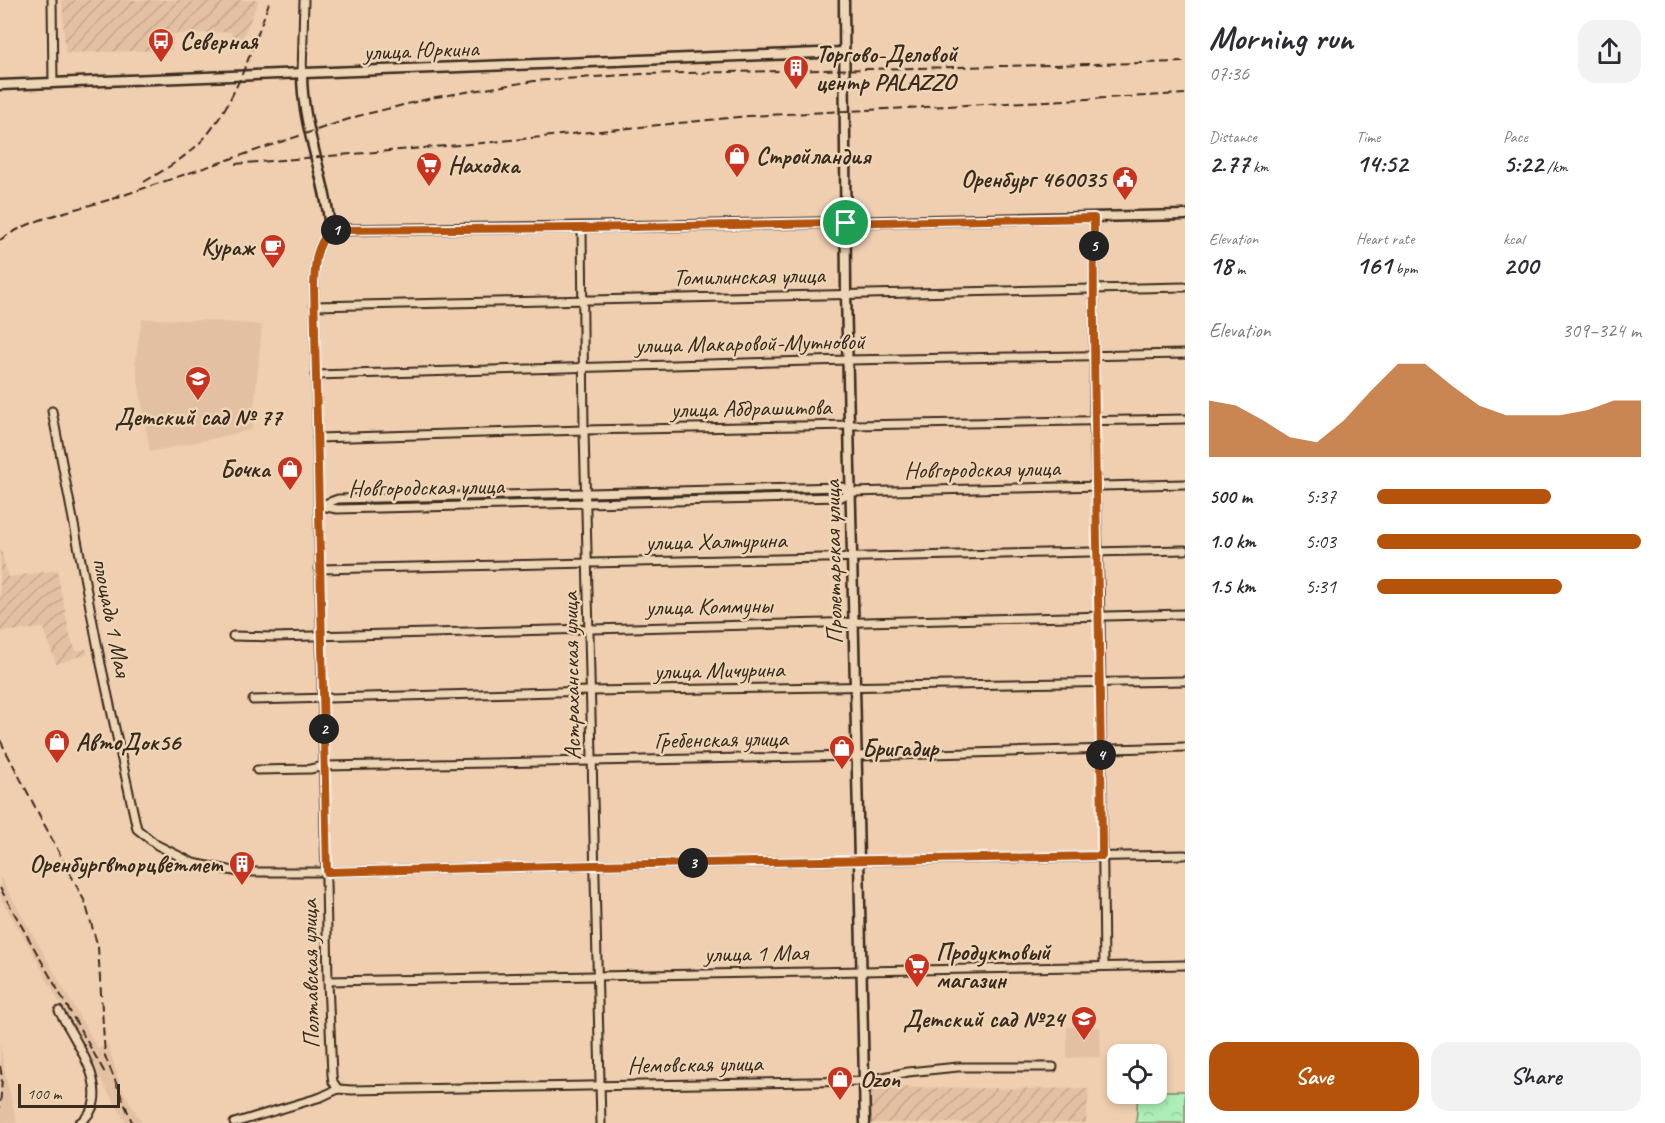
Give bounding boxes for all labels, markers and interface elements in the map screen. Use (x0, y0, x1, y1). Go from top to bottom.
text: Morning run (1209, 17, 1353, 59)
button: share (1578, 20, 1641, 83)
bus stop icon: Северная (146, 26, 176, 64)
place label: Северная (180, 26, 259, 56)
street label: улица Юркина (361, 33, 480, 67)
place label: Торгово-Деловой центр PALAZZO (816, 39, 959, 97)
building icon: Торгово-Деловой центр PALAZZO (781, 53, 811, 91)
text: 07:36 (1209, 61, 1249, 86)
text: Distance (1209, 127, 1257, 147)
text: Time (1356, 127, 1380, 147)
text: Pace (1503, 127, 1528, 147)
shop icon: Стройландия (722, 141, 752, 179)
place label: Стройландия (756, 141, 872, 171)
text: 2.77 (1209, 147, 1249, 180)
text: 14:52 (1356, 147, 1408, 180)
text: 5:22 (1503, 147, 1543, 180)
supermarket icon: Находка (414, 150, 444, 188)
place label: Находка (448, 150, 522, 180)
text: km (1249, 157, 1269, 177)
text: /km (1543, 157, 1568, 177)
place label: Оренбург 460035 (961, 164, 1109, 194)
public building icon: Оренбург 460035 (1110, 164, 1140, 202)
pin (820, 197, 871, 248)
icon: arrive (829, 206, 862, 239)
pin: 1 (321, 215, 351, 245)
text: 1 (332, 220, 340, 240)
text: Elevation (1209, 229, 1258, 249)
text: Heart rate (1356, 229, 1414, 249)
text: kcal (1503, 229, 1524, 249)
pin: 5 (1079, 231, 1109, 261)
place label: Кураж (201, 232, 257, 262)
cafe icon: Кураж (258, 232, 288, 270)
text: 5 (1091, 236, 1097, 256)
text: 18 (1209, 249, 1232, 282)
text: 161 (1356, 249, 1392, 282)
text: 200 (1503, 249, 1538, 282)
text: m (1232, 259, 1245, 279)
text: bpm (1392, 259, 1418, 279)
street label: Томилинская улица (673, 260, 826, 292)
text: Elevation (1209, 318, 1271, 343)
text: 309–324 m (1562, 318, 1641, 343)
street label: улица Макаровой-Мутновой (633, 326, 867, 360)
school or university icon: Детский сад № 77 (183, 364, 213, 402)
street label: улица Абдрашитова (668, 392, 833, 424)
place label: Детский сад № 77 (115, 402, 284, 432)
street label: Новгородская улица (904, 453, 1062, 485)
place label: Бочка (220, 454, 271, 484)
shop icon: Бочка (275, 454, 305, 492)
street label: Новгородская улица (348, 471, 506, 503)
street label: Пролетарская улица (817, 478, 849, 644)
text: 500 m (1209, 484, 1252, 509)
text: 5:37 (1305, 484, 1336, 509)
street label: улица Халтурина (643, 525, 788, 557)
text: 1.0 km (1209, 529, 1256, 554)
text: 5:03 (1305, 529, 1336, 554)
street label: площадь 1 Мая (86, 555, 139, 680)
text: 1.5 km (1209, 574, 1255, 599)
text: 5:31 (1305, 574, 1336, 599)
street label: Астраханская улица (555, 590, 587, 760)
street label: улица Коммуны (643, 590, 775, 622)
street label: улица Мичурина (651, 654, 786, 686)
pin: 2 (309, 714, 339, 744)
text: 2 (320, 719, 328, 739)
street label: Гребенская улица (654, 723, 790, 755)
shop icon: АвтоДок56 (42, 727, 72, 765)
place label: АвтоДок56 (76, 727, 182, 757)
shop icon: Бригадир (827, 733, 857, 771)
place label: Бригадир (862, 733, 940, 763)
pin: 4 (1086, 740, 1116, 770)
text: 4 (1097, 745, 1105, 765)
pin: 3 (678, 848, 708, 878)
place label: Оренбургвторцветмет (29, 849, 224, 879)
building icon: Оренбургвторцветмет (227, 849, 257, 887)
text: 3 (689, 853, 697, 873)
street label: Полтавская улица (294, 898, 326, 1049)
street label: улица 1 Мая (702, 937, 810, 969)
place label: Продуктовый магазин (936, 937, 1052, 995)
supermarket icon: Продуктовый магазин (902, 951, 932, 989)
place label: Детский сад №24 (903, 1004, 1067, 1034)
school or university icon: Детский сад №24 (1069, 1004, 1099, 1042)
button: Save (1209, 1042, 1419, 1111)
button: Share (1431, 1042, 1641, 1111)
map controls (1107, 1044, 1167, 1104)
button: locate (1107, 1044, 1167, 1104)
street label: Немовская улица (627, 1048, 764, 1080)
shop icon: Ozon (825, 1064, 855, 1102)
place label: Ozon (860, 1064, 901, 1094)
scale bar (18, 1081, 120, 1108)
text: 100 m (27, 1084, 61, 1104)

